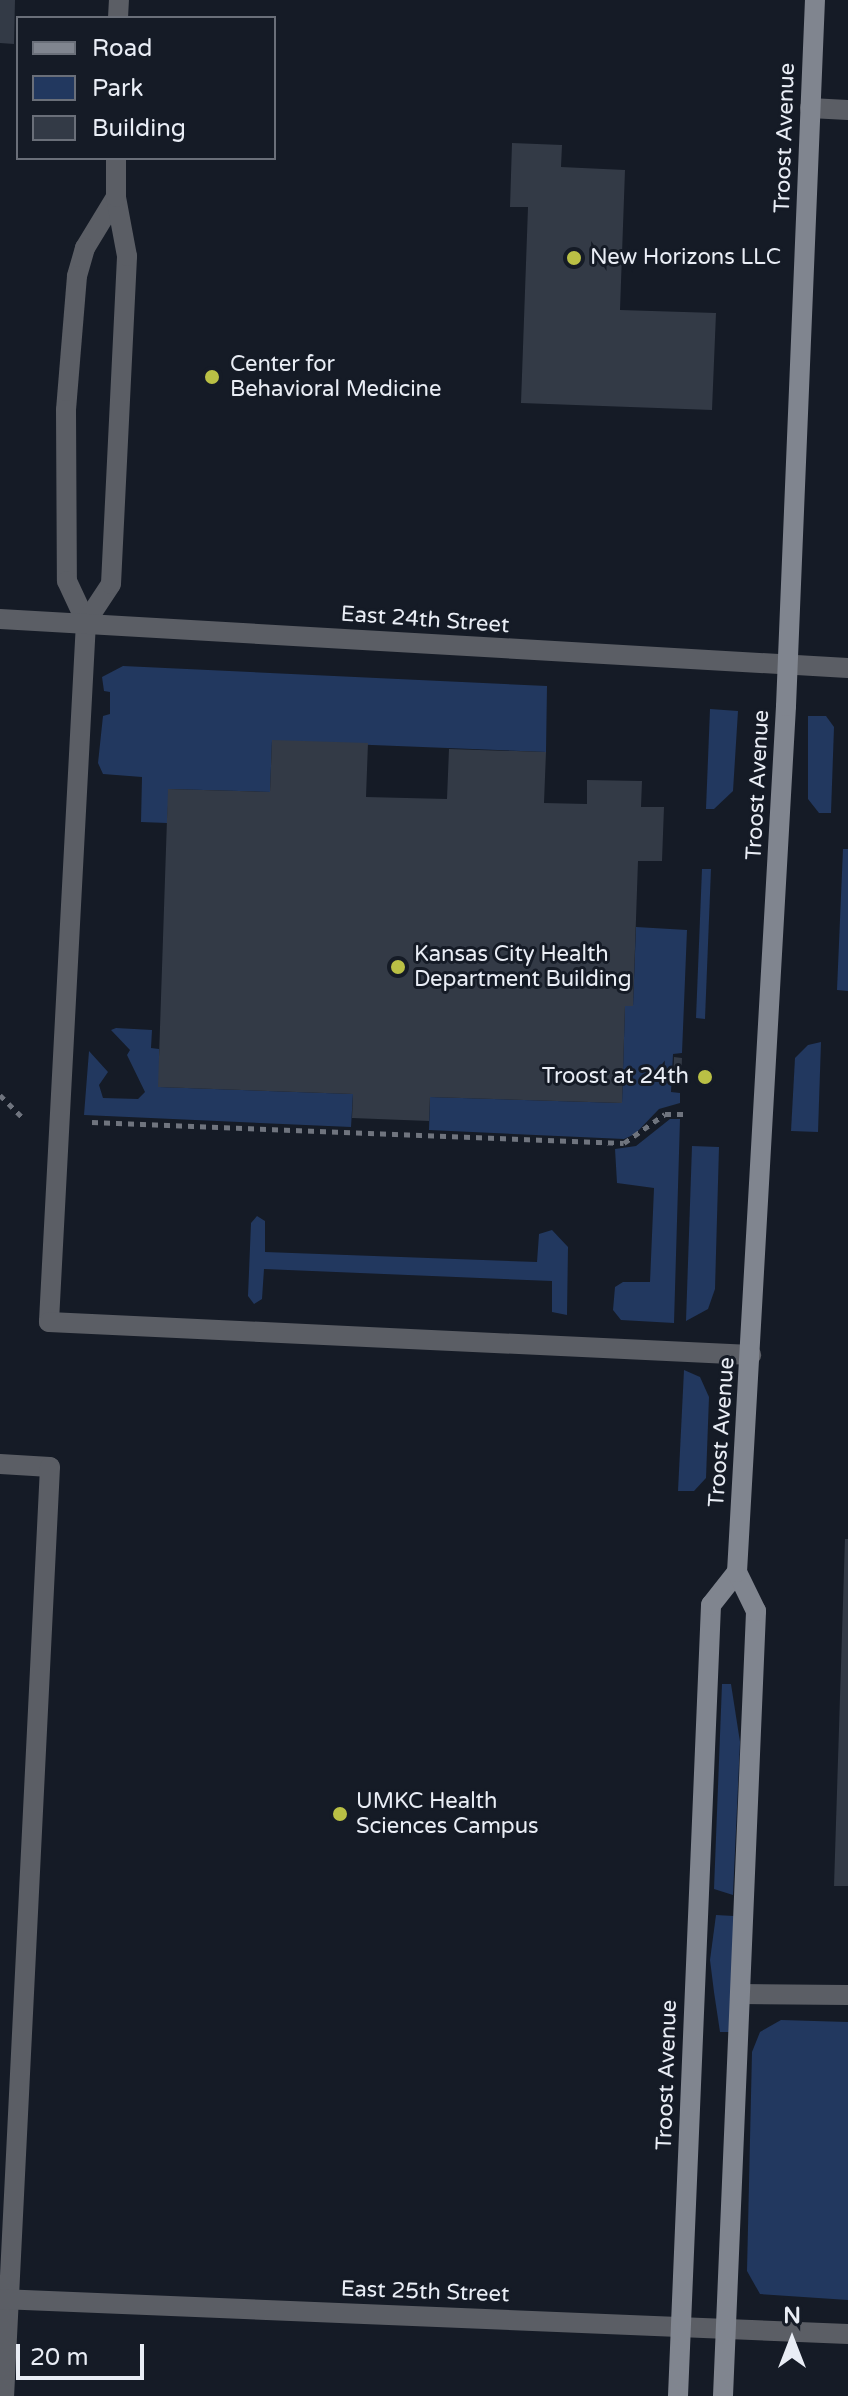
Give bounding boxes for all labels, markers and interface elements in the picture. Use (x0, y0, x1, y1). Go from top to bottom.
legend (16, 16, 276, 160)
text: Road (92, 34, 152, 63)
street label: Troost Avenue (769, 62, 801, 214)
text: Park (92, 74, 143, 103)
text: Building (92, 114, 186, 143)
place label: New Horizons LLC (590, 245, 781, 271)
marker: New Horizons LLC (565, 249, 583, 267)
place label: Center for Behavioral Medicine (230, 351, 441, 402)
marker: Center for Behavioral Medicine (201, 366, 223, 388)
street label: East 24th Street (340, 601, 510, 639)
street label: Troost Avenue (741, 709, 775, 861)
place label: Kansas City Health Department Building (414, 941, 632, 992)
marker: Kansas City Health Department Building (389, 958, 407, 976)
place label: Troost at 24th (542, 1064, 689, 1090)
marker: Troost at 24th (696, 1068, 714, 1086)
street label: Troost Avenue (704, 1356, 740, 1508)
place label: UMKC Health Sciences Campus (356, 1788, 539, 1840)
marker: UMKC Health Sciences Campus (331, 1805, 349, 1823)
street label: Troost Avenue (651, 1999, 683, 2151)
street label: East 25th Street (340, 2276, 510, 2308)
north arrow (752, 2300, 832, 2380)
text: N (783, 2303, 801, 2329)
scale bar (20, 2328, 148, 2378)
text: 20 m (30, 2343, 88, 2372)

